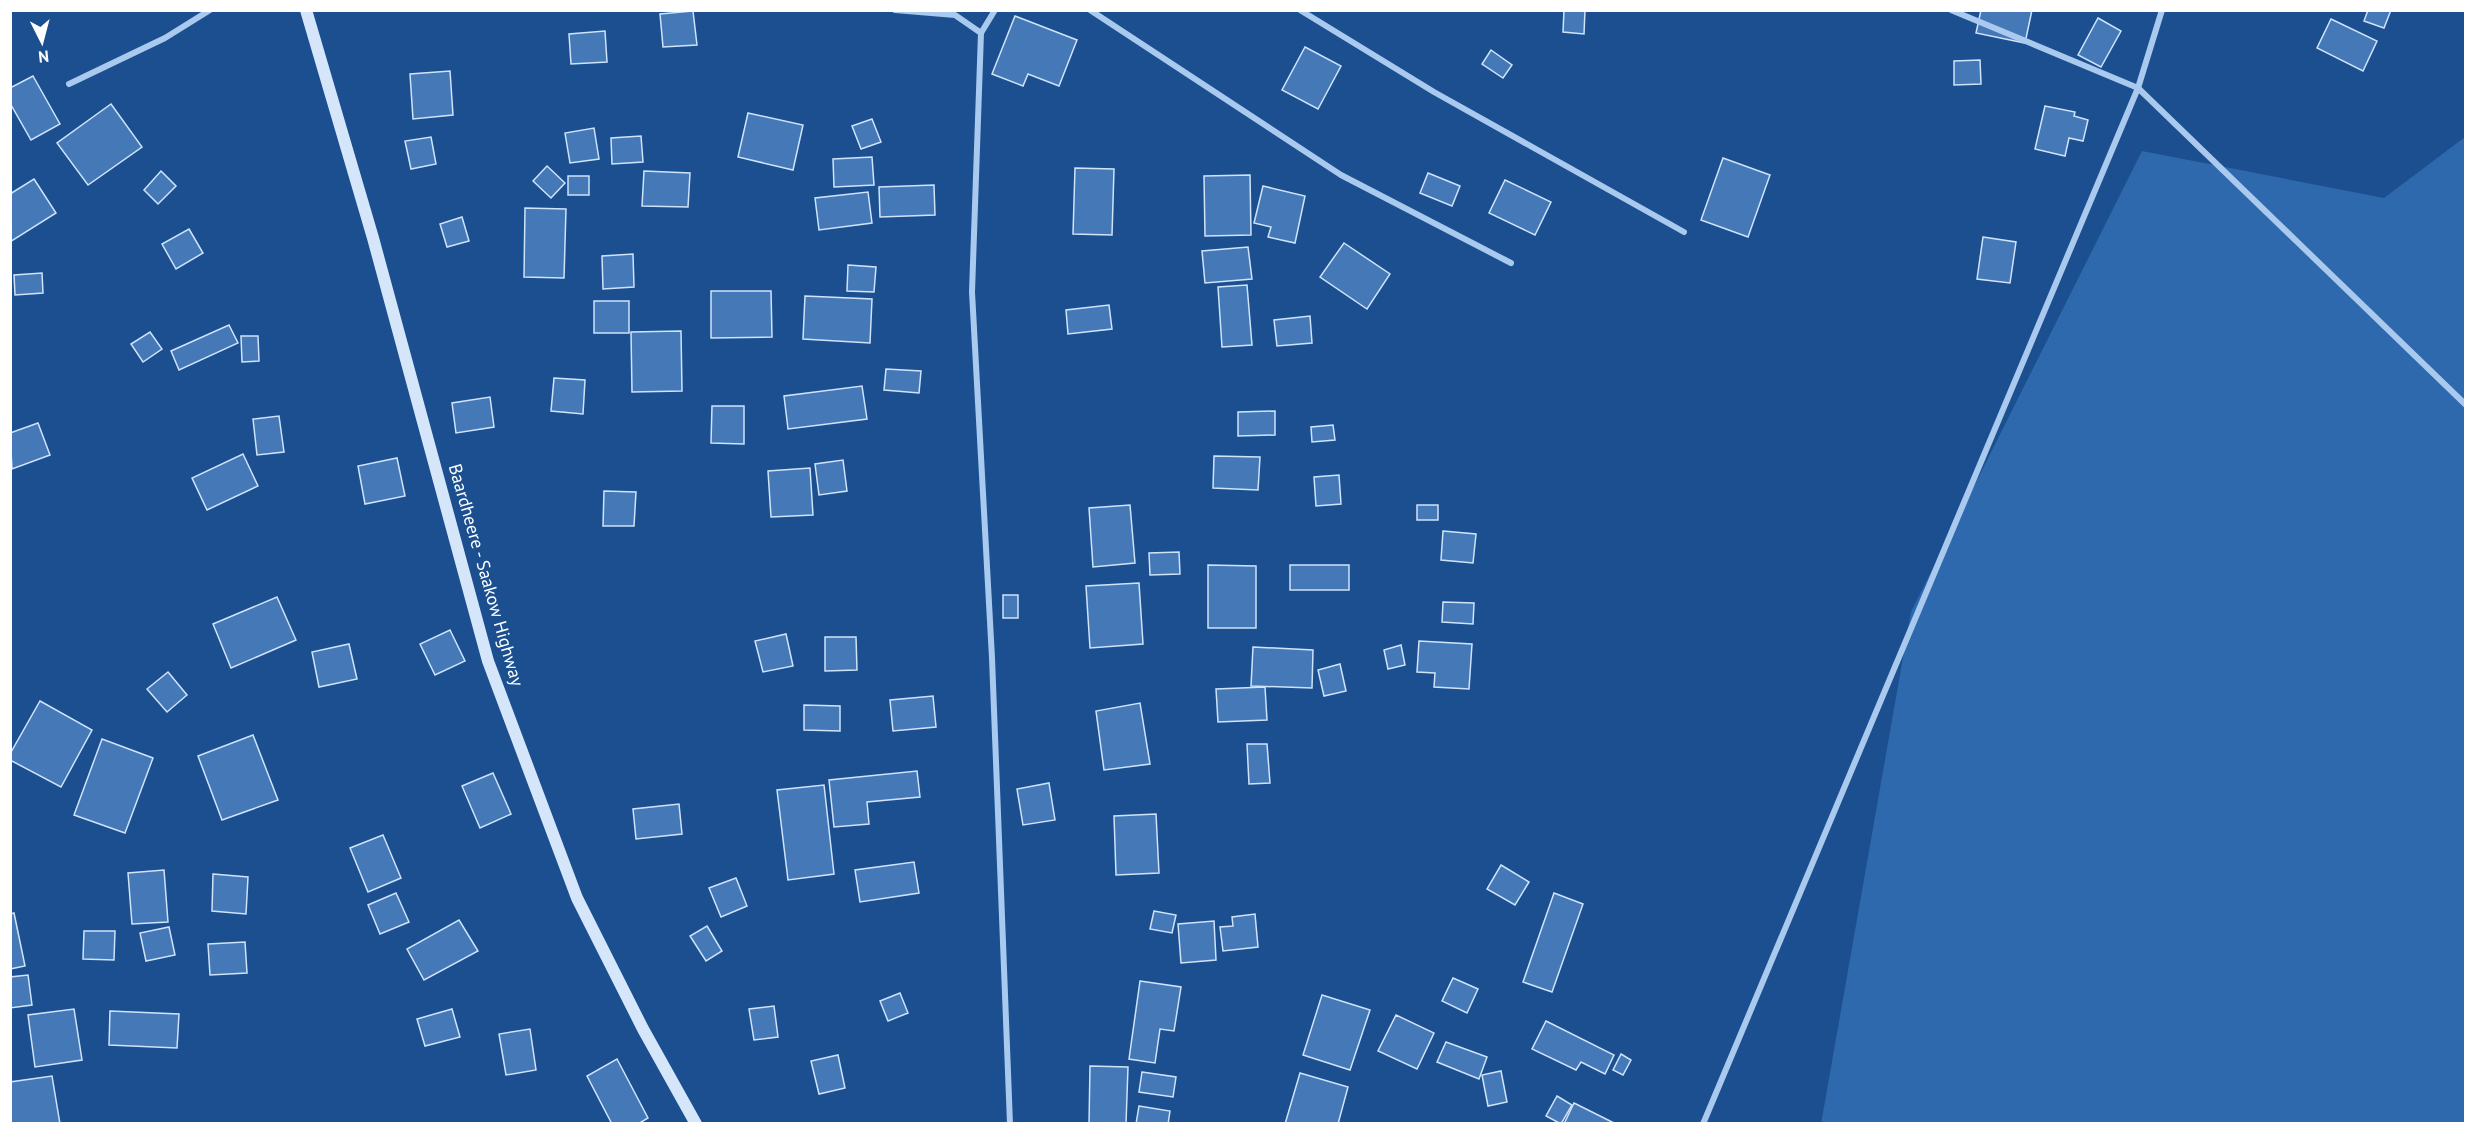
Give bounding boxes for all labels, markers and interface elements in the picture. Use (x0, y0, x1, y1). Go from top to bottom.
north arrow (12, 12, 72, 72)
text: N (37, 46, 50, 67)
street label: Baardheere - Saakow Highway (444, 461, 529, 689)

